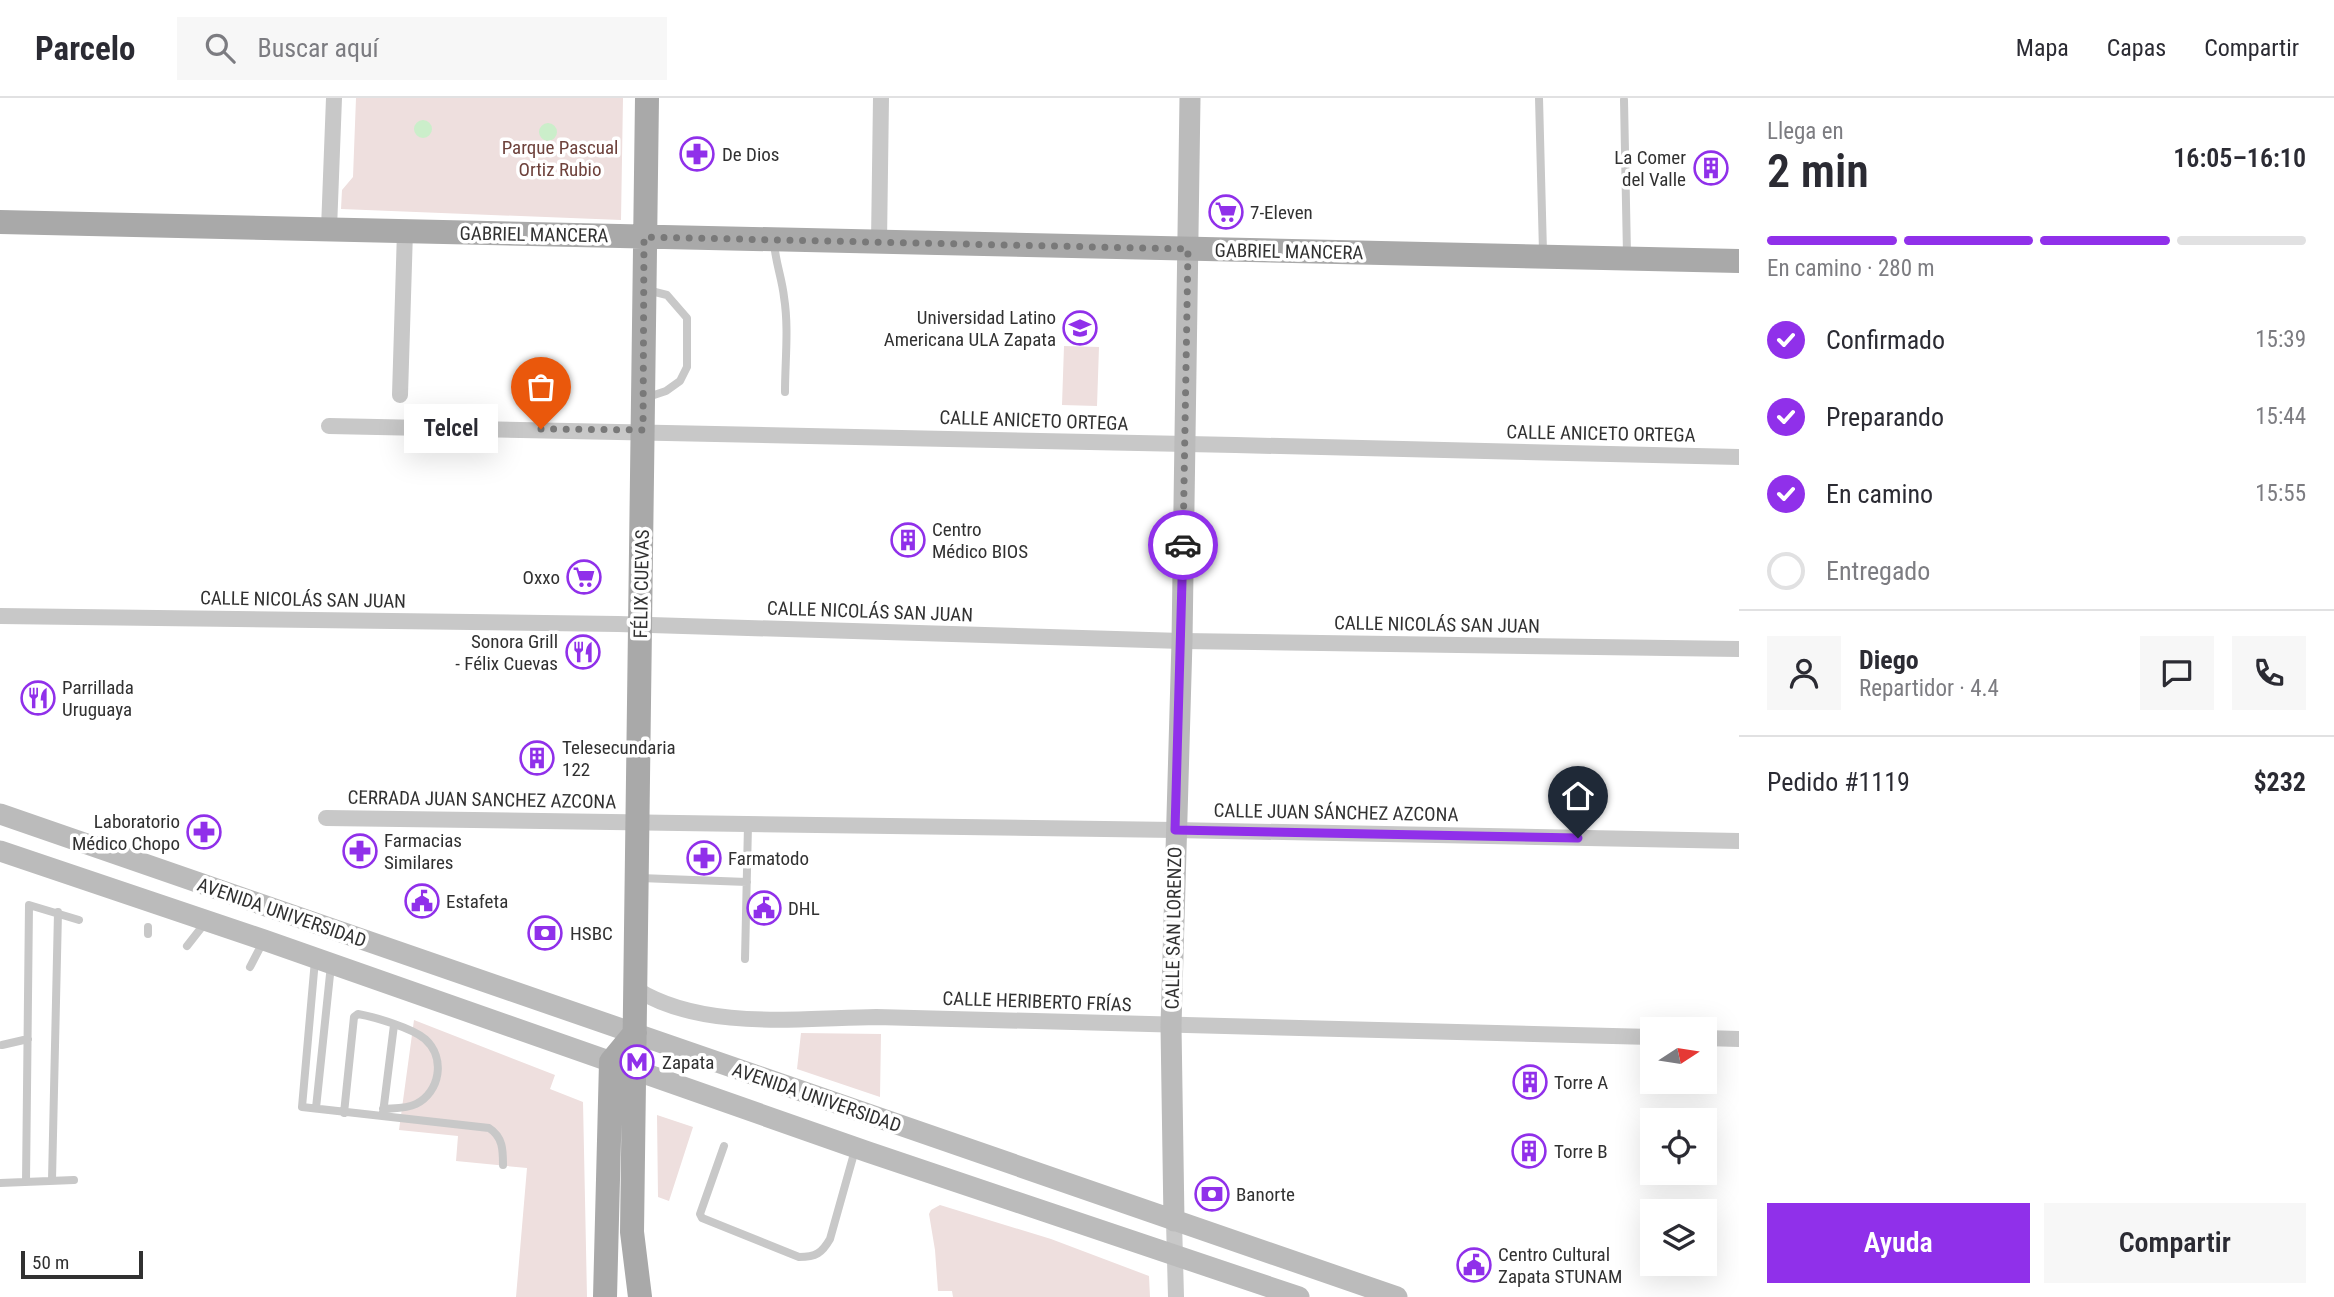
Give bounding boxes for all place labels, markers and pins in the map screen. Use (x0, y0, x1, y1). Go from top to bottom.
pharmacy icon: De Dios (678, 135, 716, 173)
place label: De Dios (722, 143, 780, 166)
place label: La Comer del Valle (1614, 146, 1686, 191)
building icon: La Comer del Valle (1692, 149, 1730, 187)
supermarket icon: 7-Eleven (1207, 193, 1245, 231)
place label: 7-Eleven (1250, 201, 1313, 224)
place label: Universidad Latino Americana ULA Zapata (884, 306, 1056, 351)
school or university icon: Universidad Latino Americana ULA Zapata (1061, 309, 1099, 347)
pin (511, 357, 571, 429)
callout: Telcel (405, 404, 499, 454)
place label: Centro Médico BIOS (932, 518, 1028, 563)
building icon: Centro Médico BIOS (889, 521, 927, 559)
supermarket icon: Oxxo (565, 558, 603, 596)
place label: Oxxo (523, 566, 560, 589)
place label: Sonora Grill - Félix Cuevas (455, 630, 558, 675)
restaurant icon: Sonora Grill - Félix Cuevas (564, 633, 602, 671)
place label: Parrillada Uruguaya (62, 676, 134, 721)
restaurant icon: Parrillada Uruguaya (19, 679, 57, 717)
place label: Telesecundaria 122 (562, 736, 676, 781)
building icon: Telesecundaria 122 (518, 739, 556, 777)
pin (1548, 766, 1608, 838)
place label: Laboratorio Médico Chopo (72, 810, 180, 855)
pharmacy icon: Laboratorio Médico Chopo (185, 813, 223, 851)
place label: Farmacias Similares (384, 829, 462, 874)
pharmacy icon: Farmacias Similares (341, 832, 379, 870)
pharmacy icon: Farmatodo (685, 839, 723, 877)
place label: Farmatodo (728, 847, 809, 870)
public building icon: Estafeta (403, 882, 441, 920)
public building icon: DHL (745, 889, 783, 927)
place label: Estafeta (446, 890, 508, 913)
place label: DHL (788, 897, 820, 920)
bank icon: HSBC (526, 914, 564, 952)
place label: HSBC (570, 922, 613, 945)
metro station icon: Zapata (618, 1043, 656, 1081)
place label: Zapata (662, 1051, 714, 1074)
building icon: Torre A (1511, 1063, 1549, 1101)
place label: Torre A (1554, 1071, 1608, 1094)
building icon: Torre B (1510, 1132, 1548, 1170)
place label: Torre B (1554, 1140, 1608, 1163)
bank icon: Banorte (1193, 1175, 1231, 1213)
place label: Banorte (1236, 1183, 1295, 1206)
place label: Centro Cultural Zapata STUNAM (1498, 1243, 1622, 1288)
public building icon: Centro Cultural Zapata STUNAM (1455, 1246, 1493, 1284)

